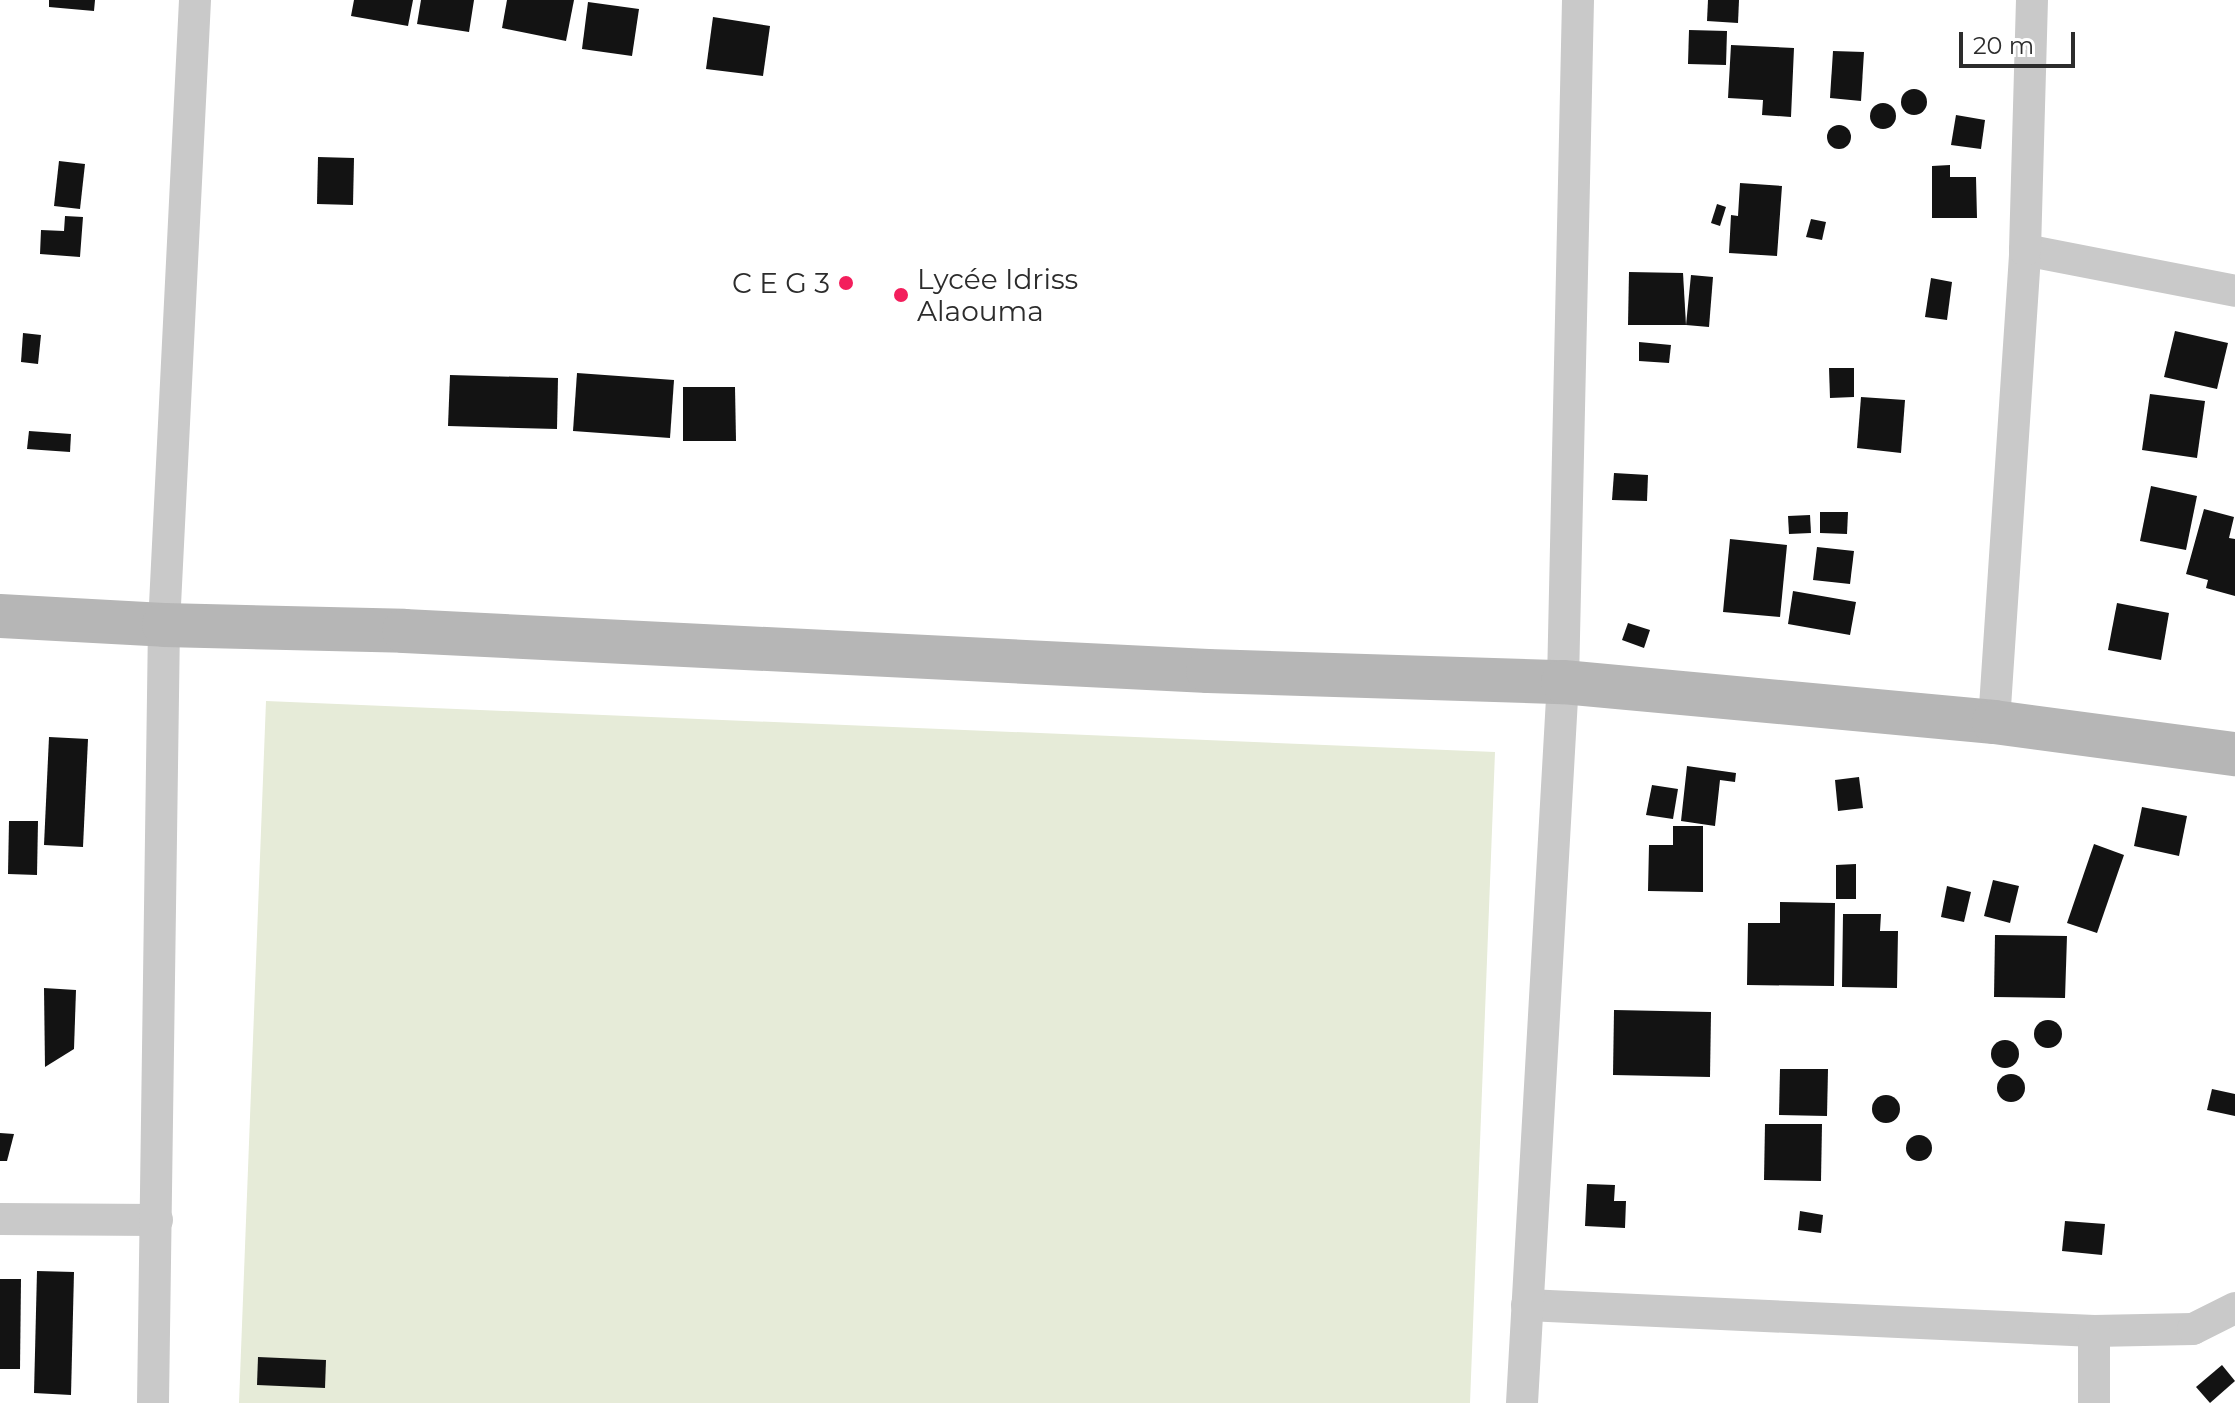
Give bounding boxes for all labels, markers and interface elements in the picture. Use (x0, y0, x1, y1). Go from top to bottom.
scale bar (1963, 16, 2079, 66)
text: 20 m (1973, 31, 2034, 60)
place label: Lycée Idriss Alaouma (917, 262, 1078, 328)
place label: C E G 3 (732, 266, 830, 300)
marker: C E G 3 (837, 274, 855, 292)
marker: Lycée Idriss Alaouma (892, 286, 910, 304)

